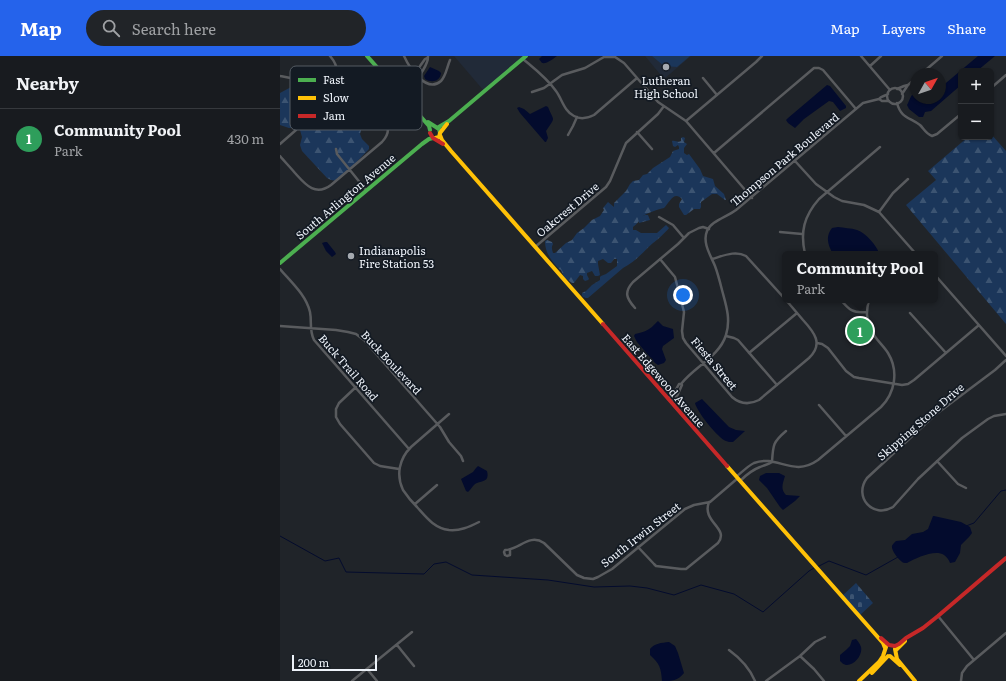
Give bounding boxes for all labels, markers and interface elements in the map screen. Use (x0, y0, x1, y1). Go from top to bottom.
search box (86, 10, 366, 46)
text: Map (20, 14, 62, 42)
icon: search (100, 17, 122, 39)
text: Search here (132, 17, 216, 40)
text: Map (830, 18, 860, 38)
text: Layers (882, 18, 925, 38)
text: Share (947, 18, 986, 38)
marker: Lutheran High School (661, 62, 671, 72)
legend (290, 66, 422, 130)
north arrow (910, 68, 946, 104)
map controls (958, 68, 994, 140)
button: + (958, 68, 994, 104)
text: Nearby (16, 70, 79, 95)
text: Fast (323, 71, 345, 87)
place label: Lutheran High School (634, 72, 698, 101)
text: Slow (323, 89, 349, 105)
button: − (958, 104, 994, 140)
text: Jam (323, 107, 346, 123)
street label: Thompson Park Boulevard (726, 108, 842, 209)
text: Community Pool (54, 118, 181, 141)
text: 1 (26, 129, 32, 148)
text: 430 m (227, 129, 264, 148)
text: Park (54, 141, 83, 160)
street label: South Arlington Avenue (292, 149, 399, 243)
street label: Oakcrest Drive (532, 178, 602, 240)
place label: Indianapolis Fire Station 53 (359, 242, 434, 271)
marker: Indianapolis Fire Station 53 (346, 251, 356, 261)
popup (782, 251, 938, 303)
text: Community Pool (796, 256, 924, 279)
text: Park (796, 279, 825, 298)
your location (673, 285, 693, 305)
pin: 1 (847, 316, 873, 346)
street label: Buck Boulevard (358, 326, 426, 398)
street label: Buck Trail Road (315, 330, 383, 404)
street label: East Edgewood Avenue (619, 330, 709, 430)
street label: Fiesta Street (688, 333, 742, 393)
street label: Skipping Stone Drive (873, 378, 967, 463)
street label: South Irwin Street (597, 497, 684, 570)
scale bar (292, 653, 377, 672)
text: 200 m (298, 654, 329, 670)

